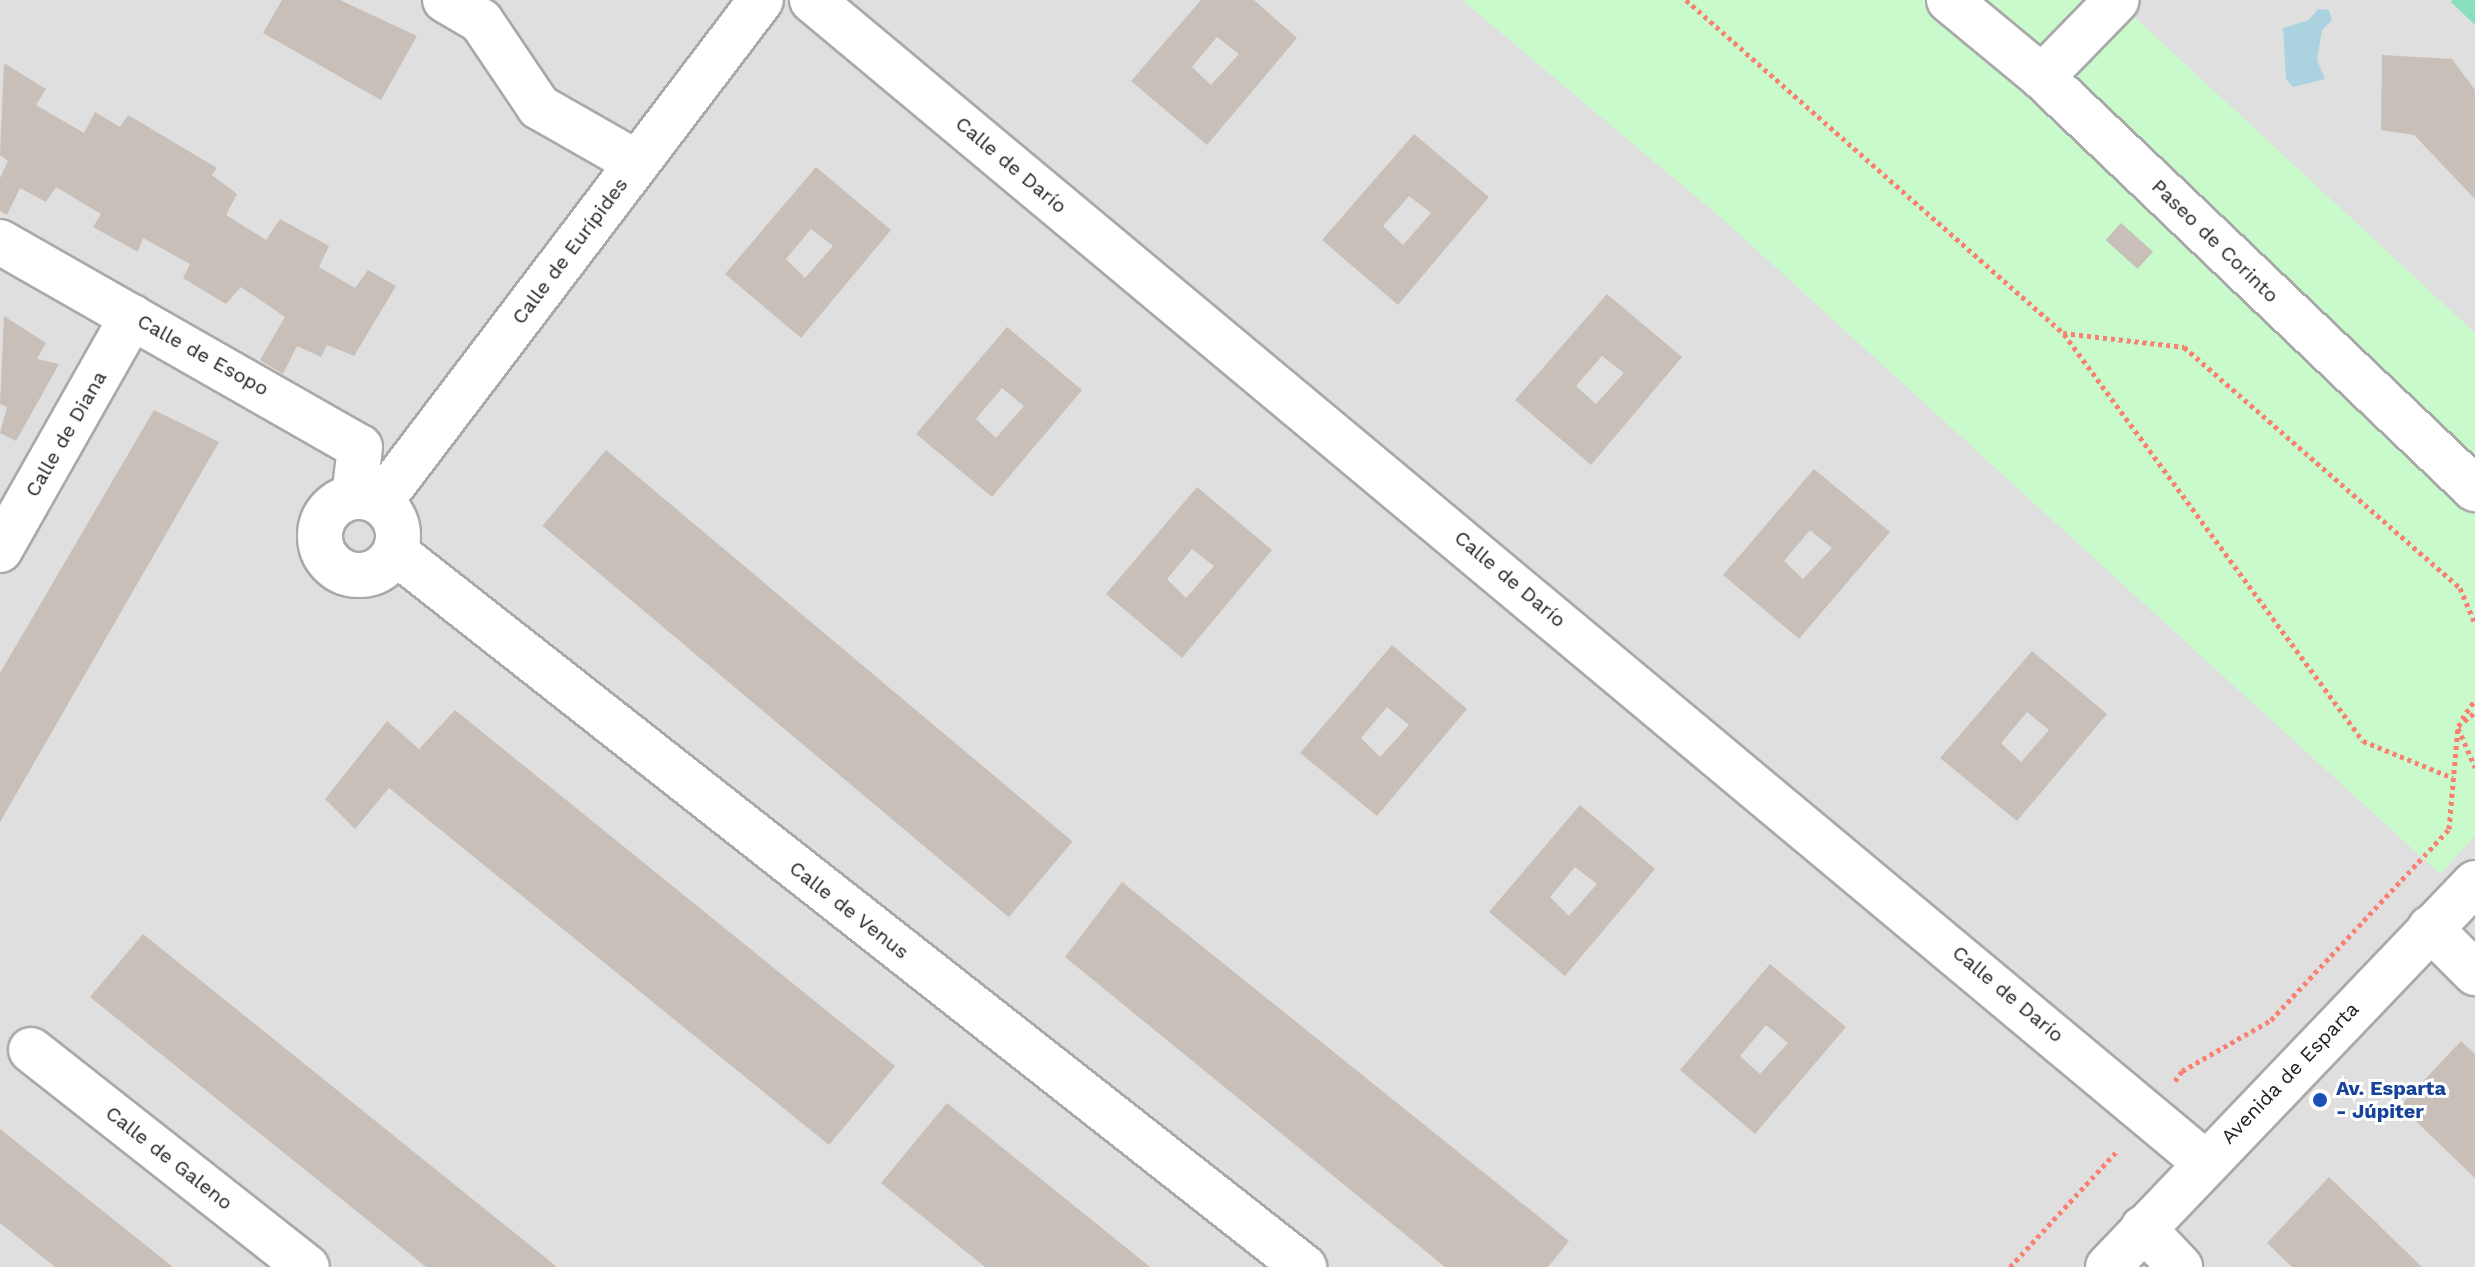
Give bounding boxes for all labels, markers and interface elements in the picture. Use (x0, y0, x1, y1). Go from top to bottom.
street label: Calle de Darío (951, 112, 1071, 218)
street label: Calle de Eurípides (507, 173, 633, 329)
street label: Paseo de Corinto (2147, 174, 2283, 308)
street label: Calle de Esopo (133, 309, 273, 401)
street label: Calle de Diana (20, 367, 112, 501)
street label: Calle de Darío (1450, 526, 1570, 632)
street label: Calle de Venus (784, 856, 914, 964)
street label: Calle de Darío (1948, 941, 2068, 1047)
street label: Avenida de Esparta (2216, 997, 2364, 1149)
place label: Av. Esparta - Júpiter (2336, 1076, 2446, 1123)
marker: Av. Esparta - Júpiter (2311, 1091, 2329, 1109)
street label: Calle de Galeno (101, 1101, 237, 1215)

